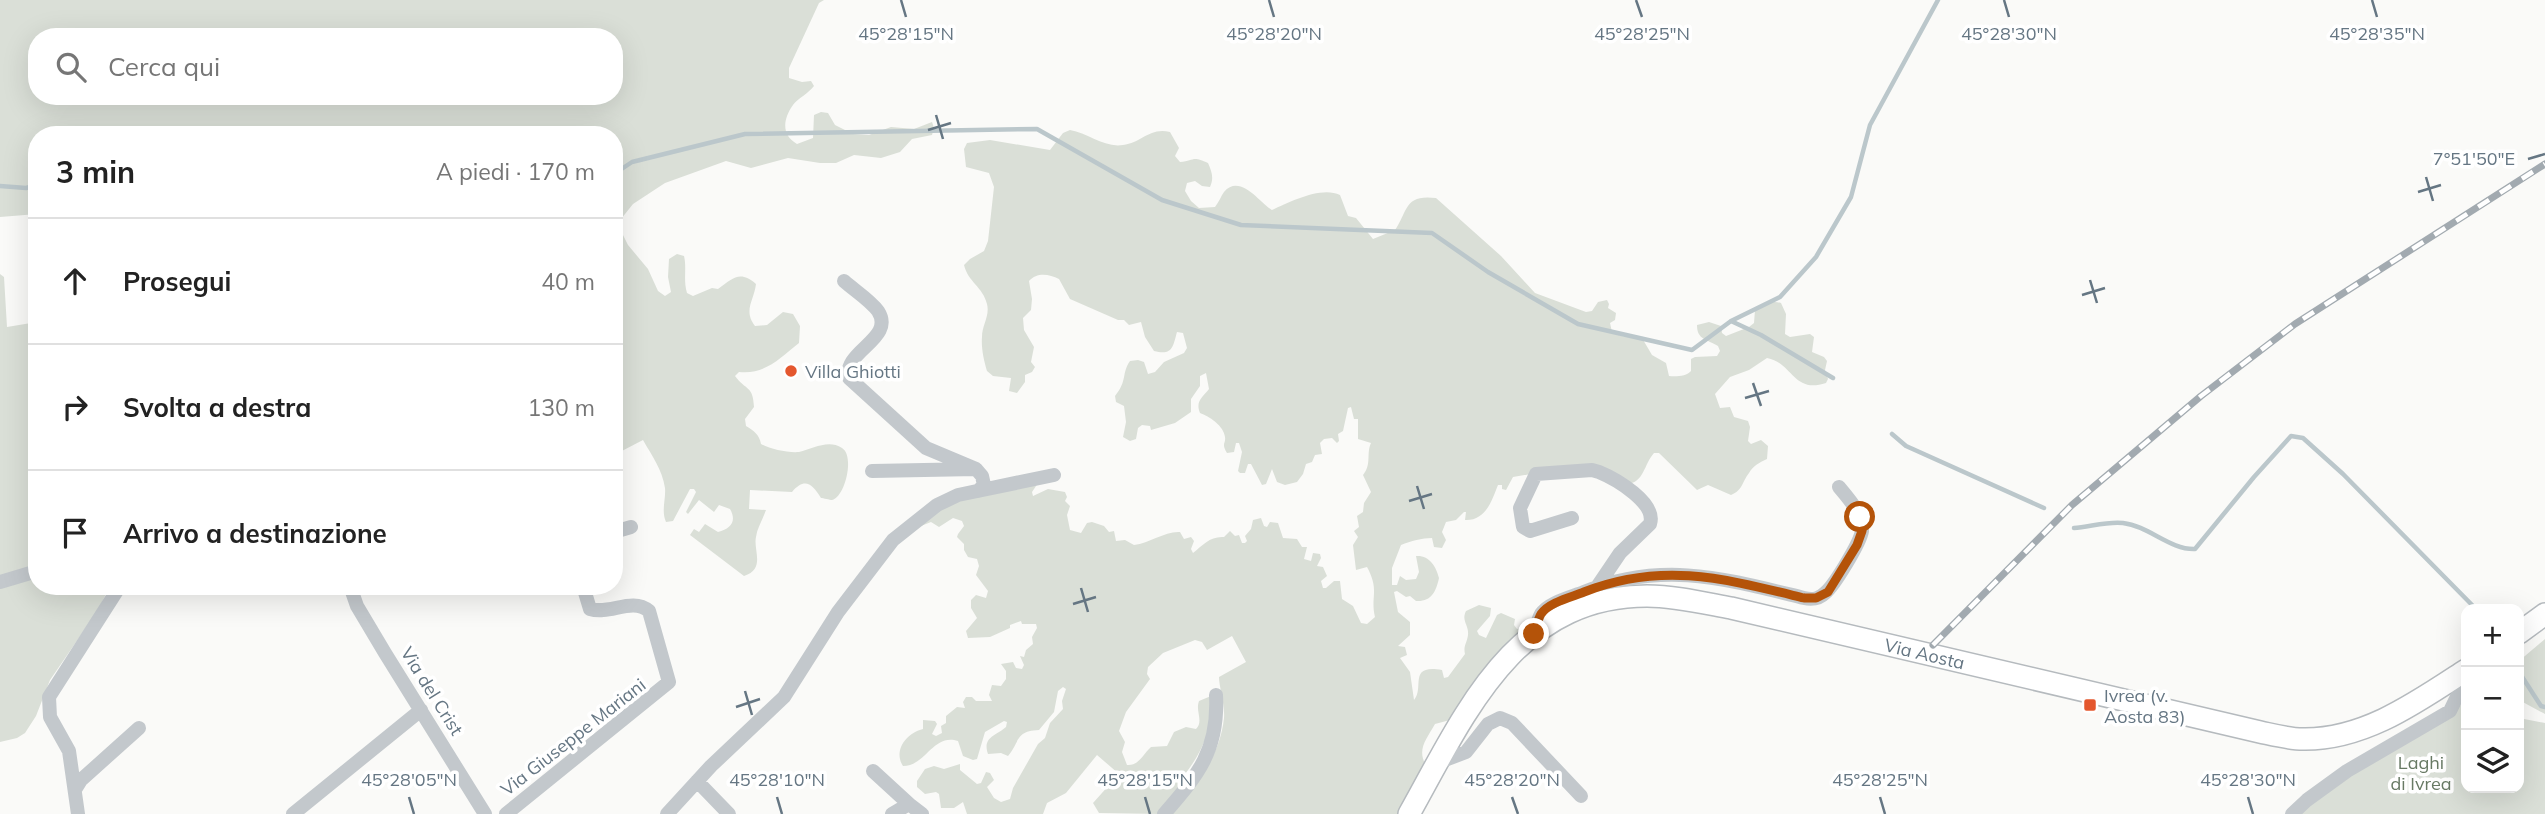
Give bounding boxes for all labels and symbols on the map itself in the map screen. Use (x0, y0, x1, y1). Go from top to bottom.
text: 45°28'15"N (858, 22, 954, 45)
text: 45°28'20"N (1226, 22, 1322, 45)
text: 45°28'25"N (1594, 22, 1690, 45)
text: 45°28'30"N (1961, 22, 2057, 45)
text: 45°28'35"N (2329, 22, 2425, 45)
text: 7°51'50"E (2433, 147, 2515, 170)
place label: Villa Ghiotti (805, 360, 901, 383)
marker: Villa Ghiotti (783, 363, 799, 379)
route start (1844, 501, 1875, 532)
route end (1518, 618, 1549, 649)
street label: Via Aosta (1882, 633, 1967, 674)
street label: Via del Crist (396, 642, 468, 740)
street label: Via Giuseppe Mariani (496, 673, 650, 801)
place label: Ivrea (v. Aosta 83) (2104, 684, 2185, 728)
marker: Ivrea (v. Aosta 83) (2082, 697, 2098, 713)
park label: Laghi di Ivrea (2390, 751, 2452, 795)
text: 45°28'05"N (361, 768, 457, 791)
text: 45°28'10"N (729, 768, 825, 791)
text: 45°28'15"N (1097, 768, 1193, 791)
text: 45°28'20"N (1464, 768, 1560, 791)
text: 45°28'25"N (1832, 768, 1928, 791)
text: 45°28'30"N (2200, 768, 2296, 791)

